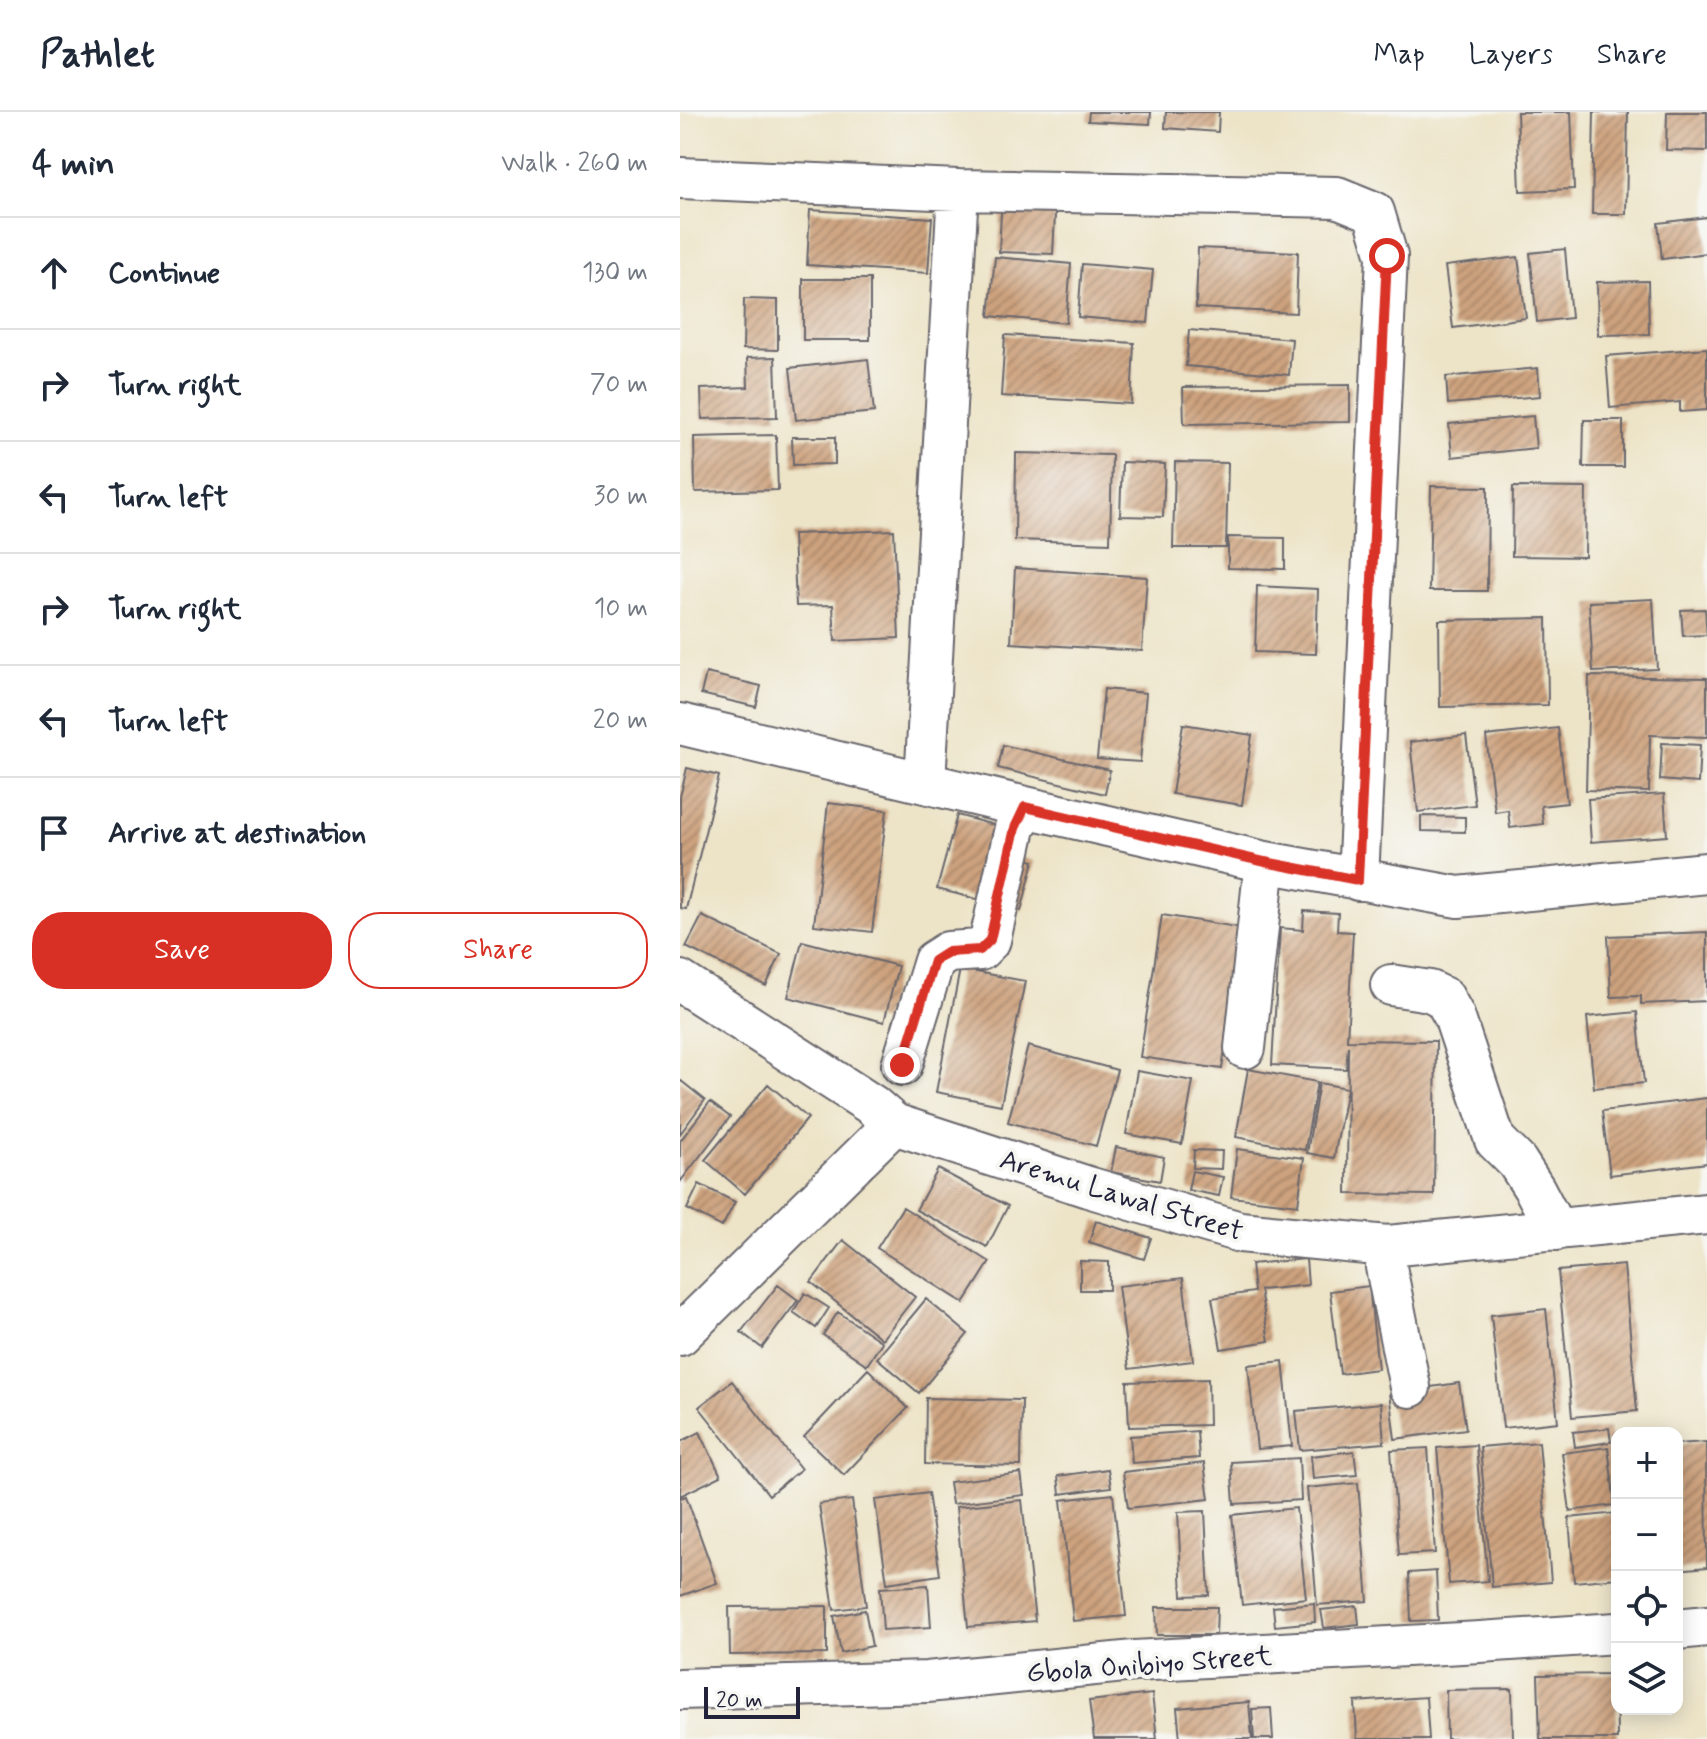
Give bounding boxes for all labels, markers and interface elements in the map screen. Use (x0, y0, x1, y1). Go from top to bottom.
text: Pathlet (40, 31, 155, 80)
text: Map (1374, 37, 1425, 74)
text: Layers (1469, 37, 1553, 74)
text: Share (1597, 37, 1667, 74)
text: 4 min (32, 142, 115, 187)
text: Walk · 260 m (501, 147, 648, 181)
route start (1369, 238, 1405, 274)
icon: ahead (32, 251, 76, 295)
text: Continue (108, 254, 220, 293)
text: 130 m (582, 256, 648, 290)
icon: right (32, 363, 76, 407)
text: Turn right (108, 366, 241, 405)
text: 70 m (590, 368, 648, 402)
icon: left (32, 475, 76, 519)
text: Turn left (108, 478, 228, 517)
text: 30 m (594, 480, 648, 514)
icon: right (32, 587, 76, 631)
text: Turn right (108, 590, 241, 629)
text: 10 m (594, 592, 648, 626)
icon: left (32, 699, 76, 743)
text: Turn left (108, 702, 228, 741)
text: 20 m (593, 704, 648, 738)
icon: arrive (32, 811, 76, 855)
text: Arrive at destination (108, 814, 366, 853)
button: Save (32, 912, 332, 989)
button: Share (348, 912, 648, 989)
route end (884, 1047, 920, 1083)
street label: Aremu Lawal Street (995, 1142, 1247, 1251)
map controls (1611, 1427, 1683, 1715)
button: + (1611, 1427, 1683, 1499)
button: − (1611, 1499, 1683, 1571)
button: locate (1611, 1571, 1683, 1643)
street label: Gbola Onibiyo Street (1025, 1638, 1274, 1693)
button: layers (1611, 1643, 1683, 1715)
scale bar (704, 1683, 800, 1719)
text: 20 m (716, 1687, 763, 1715)

